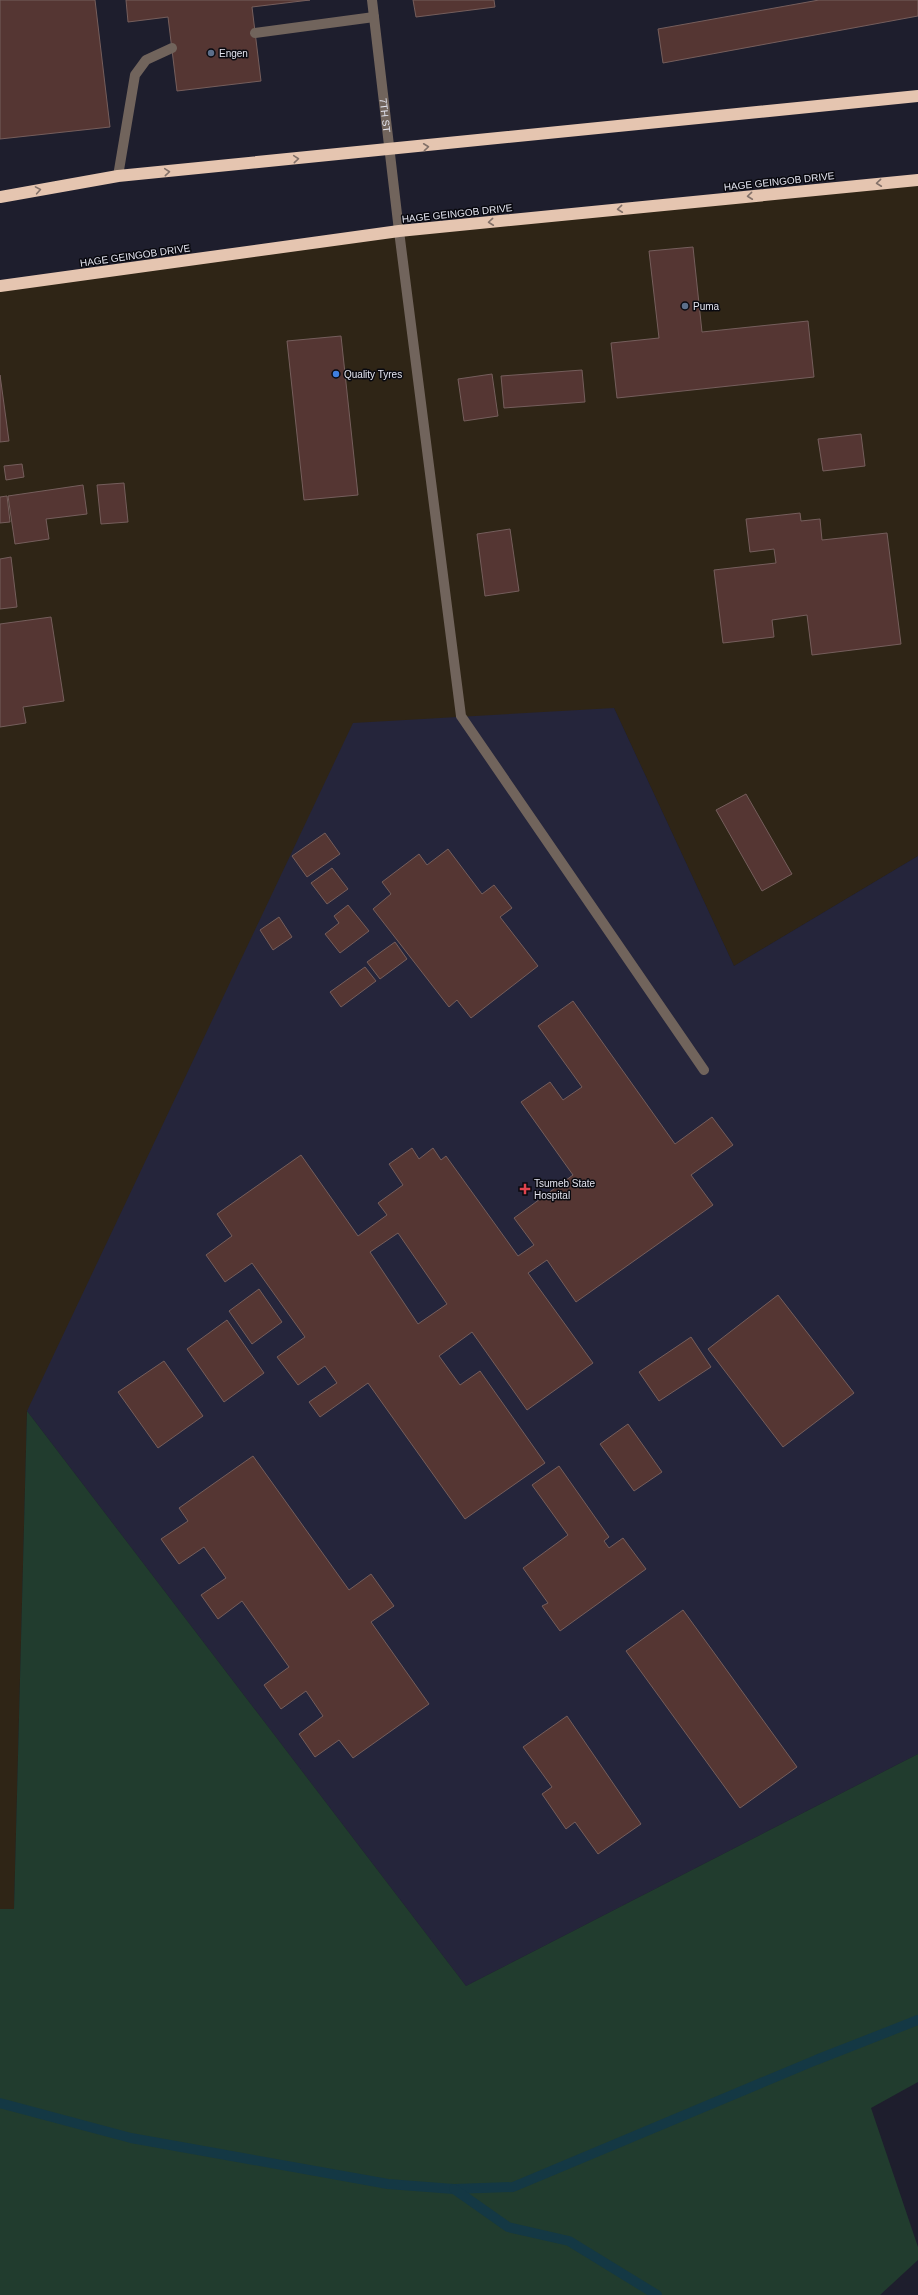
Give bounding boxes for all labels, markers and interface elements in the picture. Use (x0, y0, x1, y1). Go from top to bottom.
marker: Engen (206, 48, 216, 58)
place label: Engen (219, 48, 248, 59)
street label: 7TH ST (378, 98, 392, 133)
one-way arrow (423, 142, 429, 151)
one-way arrow (293, 155, 300, 164)
one-way arrow (164, 167, 170, 176)
street label: HAGE GEINGOB DRIVE (723, 170, 835, 193)
one-way arrow (876, 179, 882, 188)
one-way arrow (35, 186, 42, 195)
one-way arrow (747, 192, 753, 201)
street label: HAGE GEINGOB DRIVE (401, 202, 513, 225)
one-way arrow (617, 204, 624, 213)
one-way arrow (488, 217, 494, 226)
street label: HAGE GEINGOB DRIVE (79, 242, 191, 269)
marker: Puma (680, 301, 690, 311)
place label: Puma (693, 301, 720, 312)
marker: Quality Tyres (331, 369, 341, 379)
place label: Quality Tyres (344, 369, 402, 380)
place label: Tsumeb State Hospital (534, 1178, 596, 1201)
marker: Tsumeb State Hospital (519, 1183, 531, 1195)

